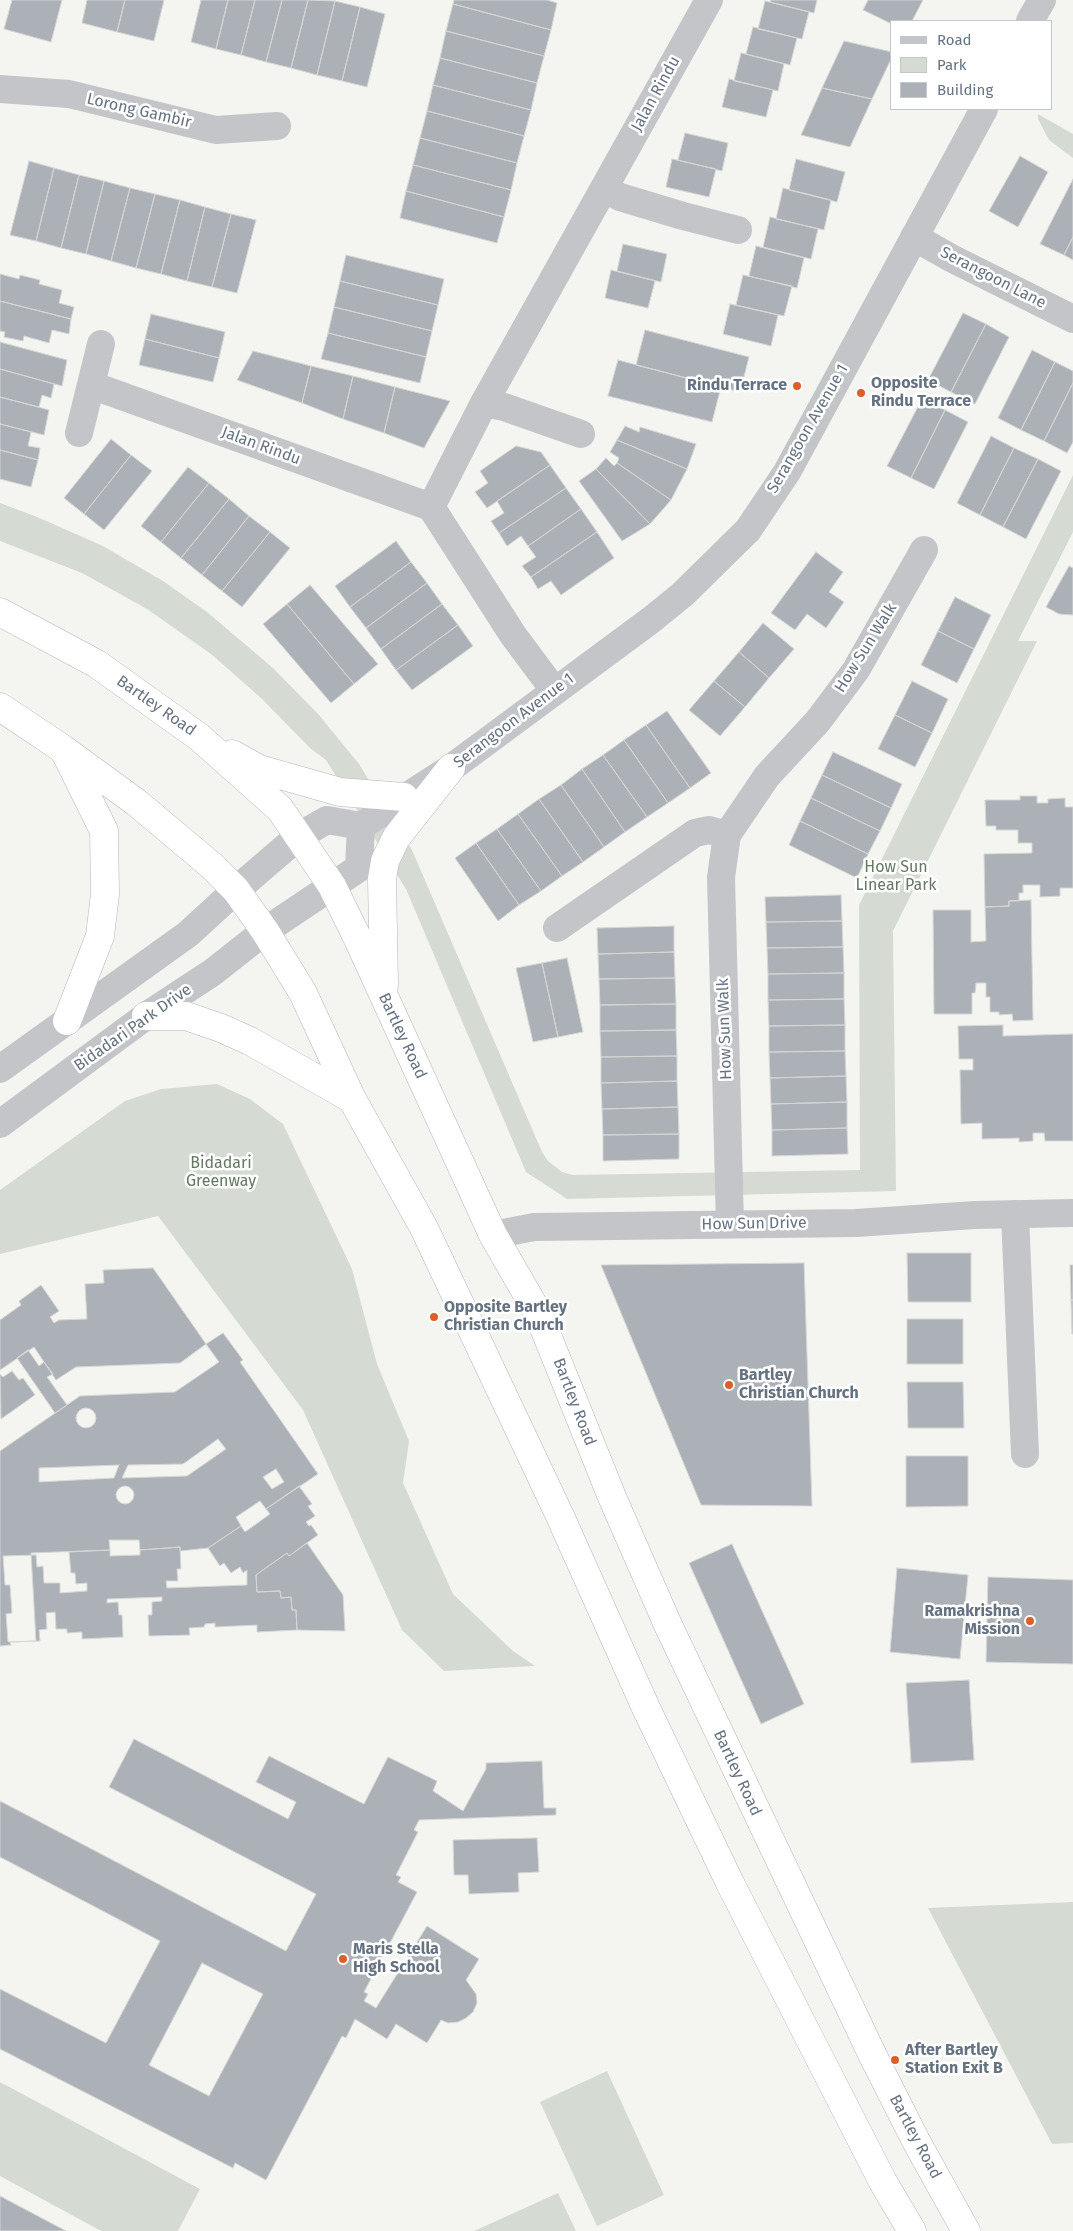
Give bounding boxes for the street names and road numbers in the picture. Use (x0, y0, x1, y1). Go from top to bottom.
street label: Jalan Rindu (628, 53, 684, 135)
street label: Lorong Gambir (85, 90, 193, 132)
street label: Serangoon Lane (937, 243, 1049, 313)
street label: Serangoon Avenue 1 (763, 361, 853, 497)
street label: Jalan Rindu (219, 423, 303, 469)
street label: How Sun Walk (831, 600, 901, 696)
street label: Serangoon Avenue 1 (450, 669, 578, 773)
street label: Bartley Road (113, 672, 199, 740)
street label: How Sun Walk (714, 978, 736, 1080)
street label: Bidadari Park Drive (71, 980, 195, 1076)
street label: Bartley Road (374, 990, 430, 1082)
street label: How Sun Drive (701, 1213, 807, 1235)
street label: Bartley Road (548, 1355, 600, 1449)
street label: Bartley Road (709, 1727, 765, 1819)
street label: Bartley Road (885, 2092, 945, 2182)

